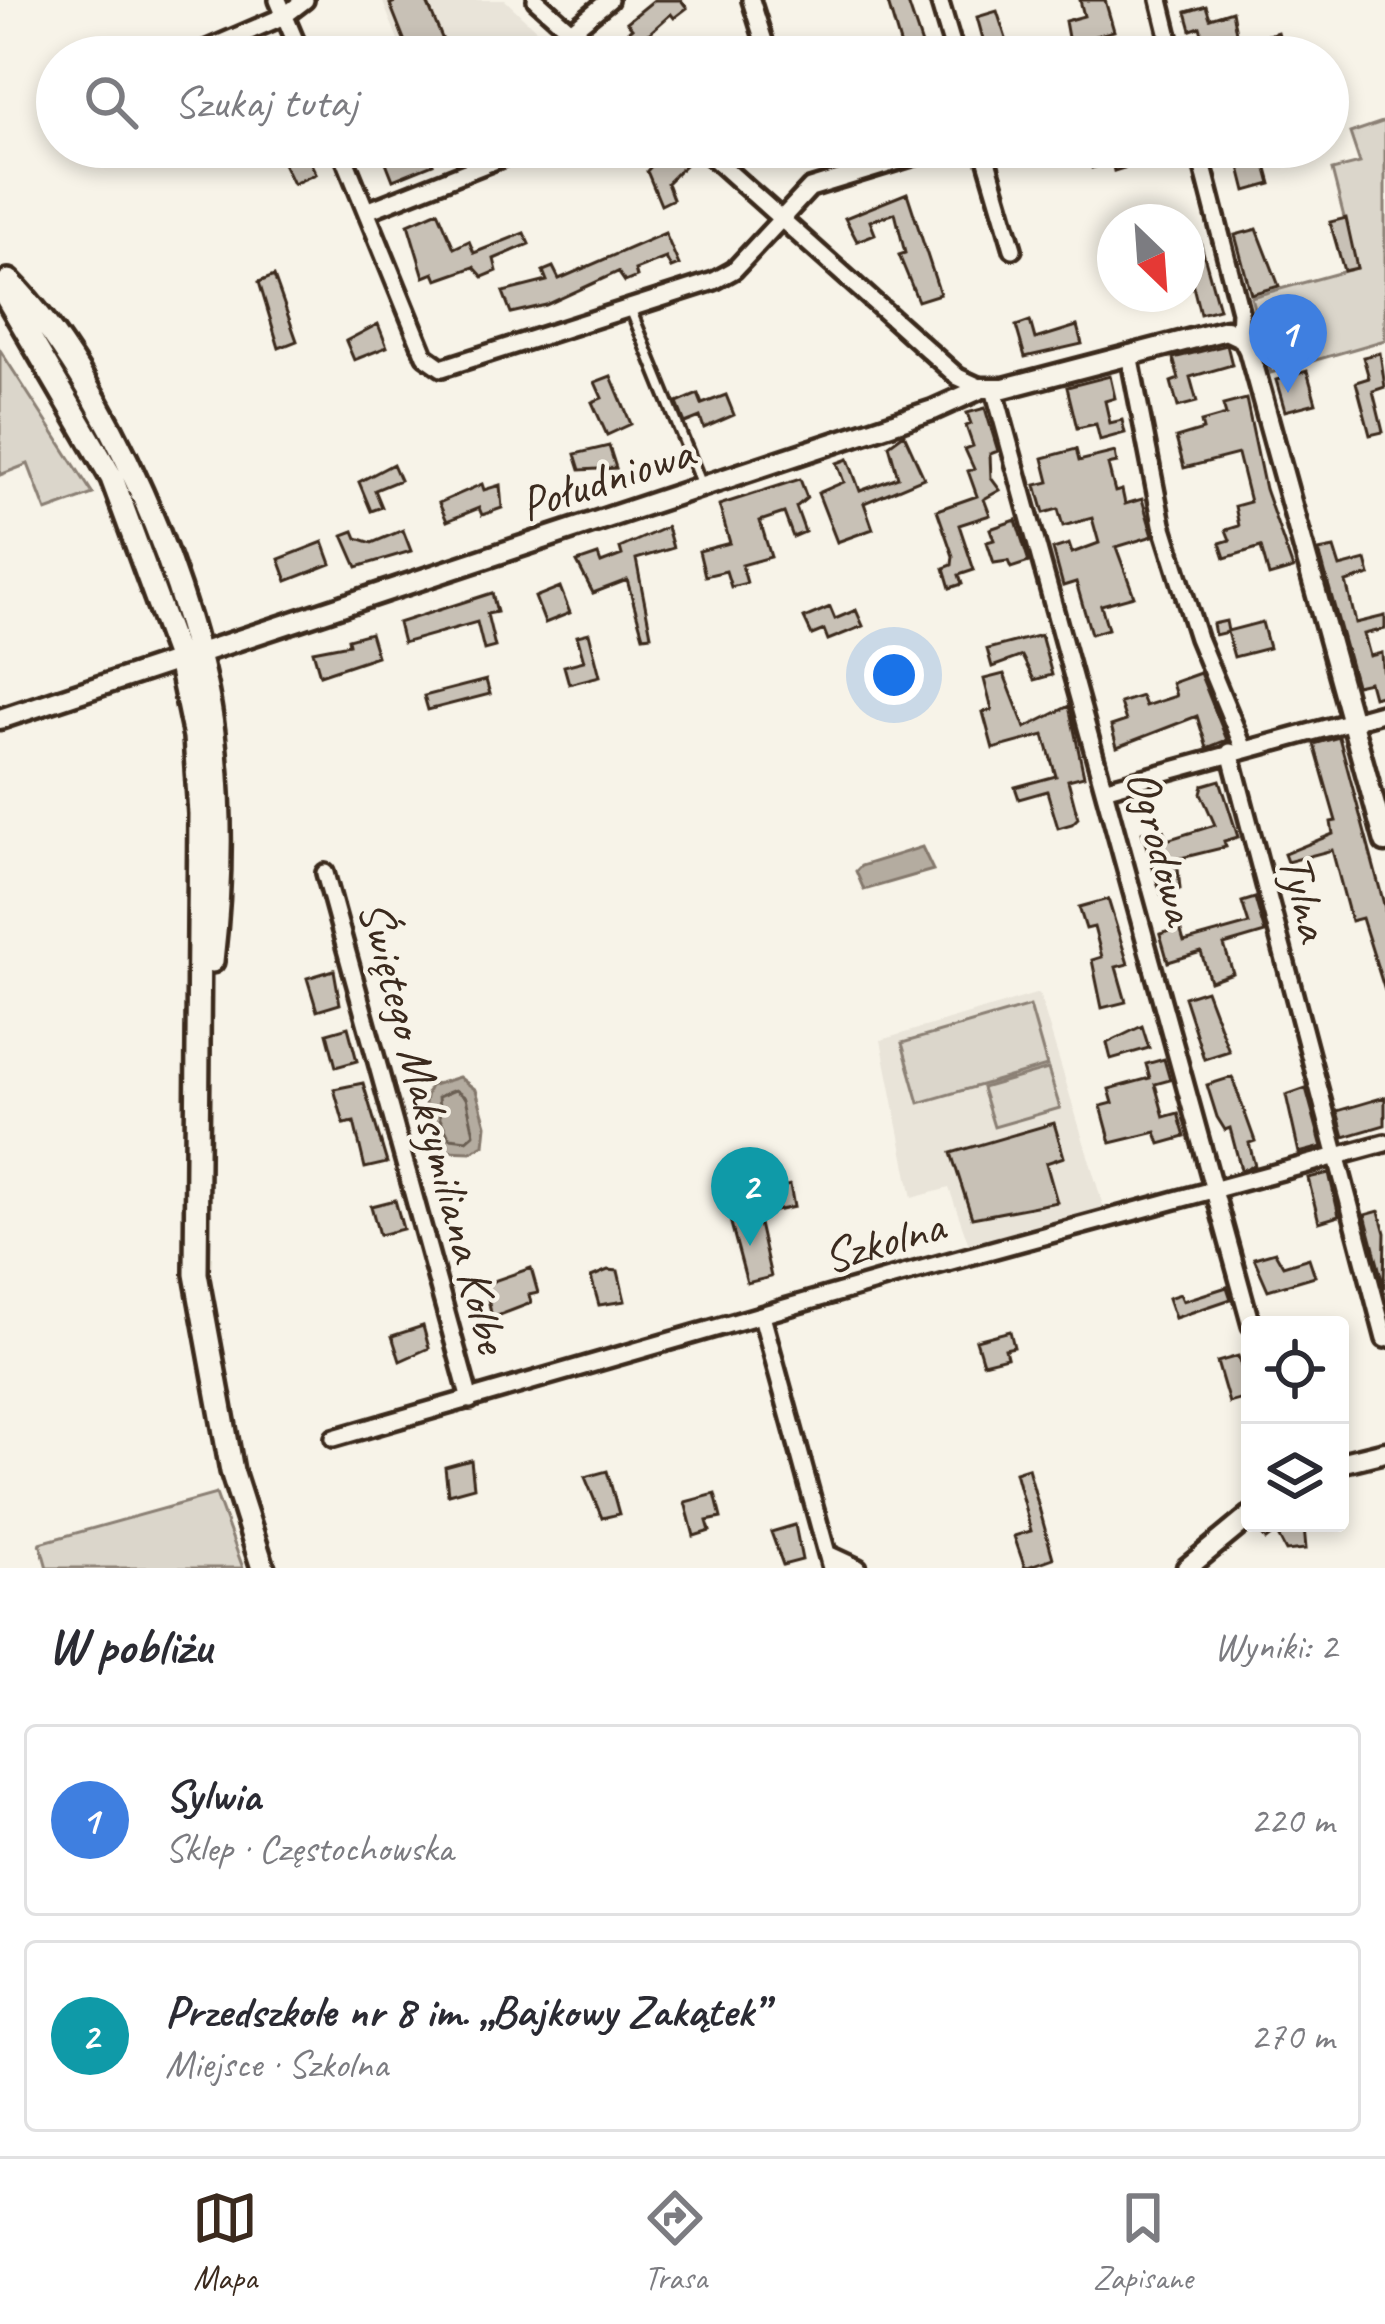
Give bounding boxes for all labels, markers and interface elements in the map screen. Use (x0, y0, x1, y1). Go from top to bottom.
search box (36, 36, 1349, 168)
icon: search (78, 69, 144, 135)
text: Szukaj tutaj (174, 74, 357, 131)
north arrow (1097, 204, 1205, 312)
pin: 1 (1249, 294, 1327, 393)
street label: Południowa (512, 421, 703, 534)
your location (864, 645, 924, 705)
street label: Ogrodowa (1113, 763, 1212, 934)
street label: Tylna (1265, 848, 1345, 949)
street label: Świętego Maksymiliana Kolbe (345, 894, 524, 1362)
pin: 2 (711, 1147, 789, 1246)
street label: Szkolna (816, 1194, 953, 1287)
map controls (1241, 1316, 1349, 1532)
button: locate (1241, 1316, 1349, 1424)
button: layers (1241, 1424, 1349, 1532)
text: W pobliżu (48, 1614, 211, 1678)
text: Wyniki: 2 (1214, 1622, 1337, 1671)
text: Sylwia (165, 1767, 261, 1824)
text: 1 (81, 1796, 99, 1845)
text: 220 m (1250, 1796, 1334, 1845)
text: Sklep · Częstochowska (165, 1824, 453, 1873)
text: Przedszkole nr 8 im. „Bajkowy Zakątek” (165, 1983, 765, 2040)
text: 2 (81, 2012, 99, 2061)
text: 270 m (1250, 2012, 1334, 2061)
text: Miejsce · Szkolna (165, 2040, 388, 2089)
tab: Mapa (192, 2185, 258, 2299)
tab: Trasa (642, 2185, 708, 2299)
tab: Zapisane (1093, 2185, 1193, 2299)

